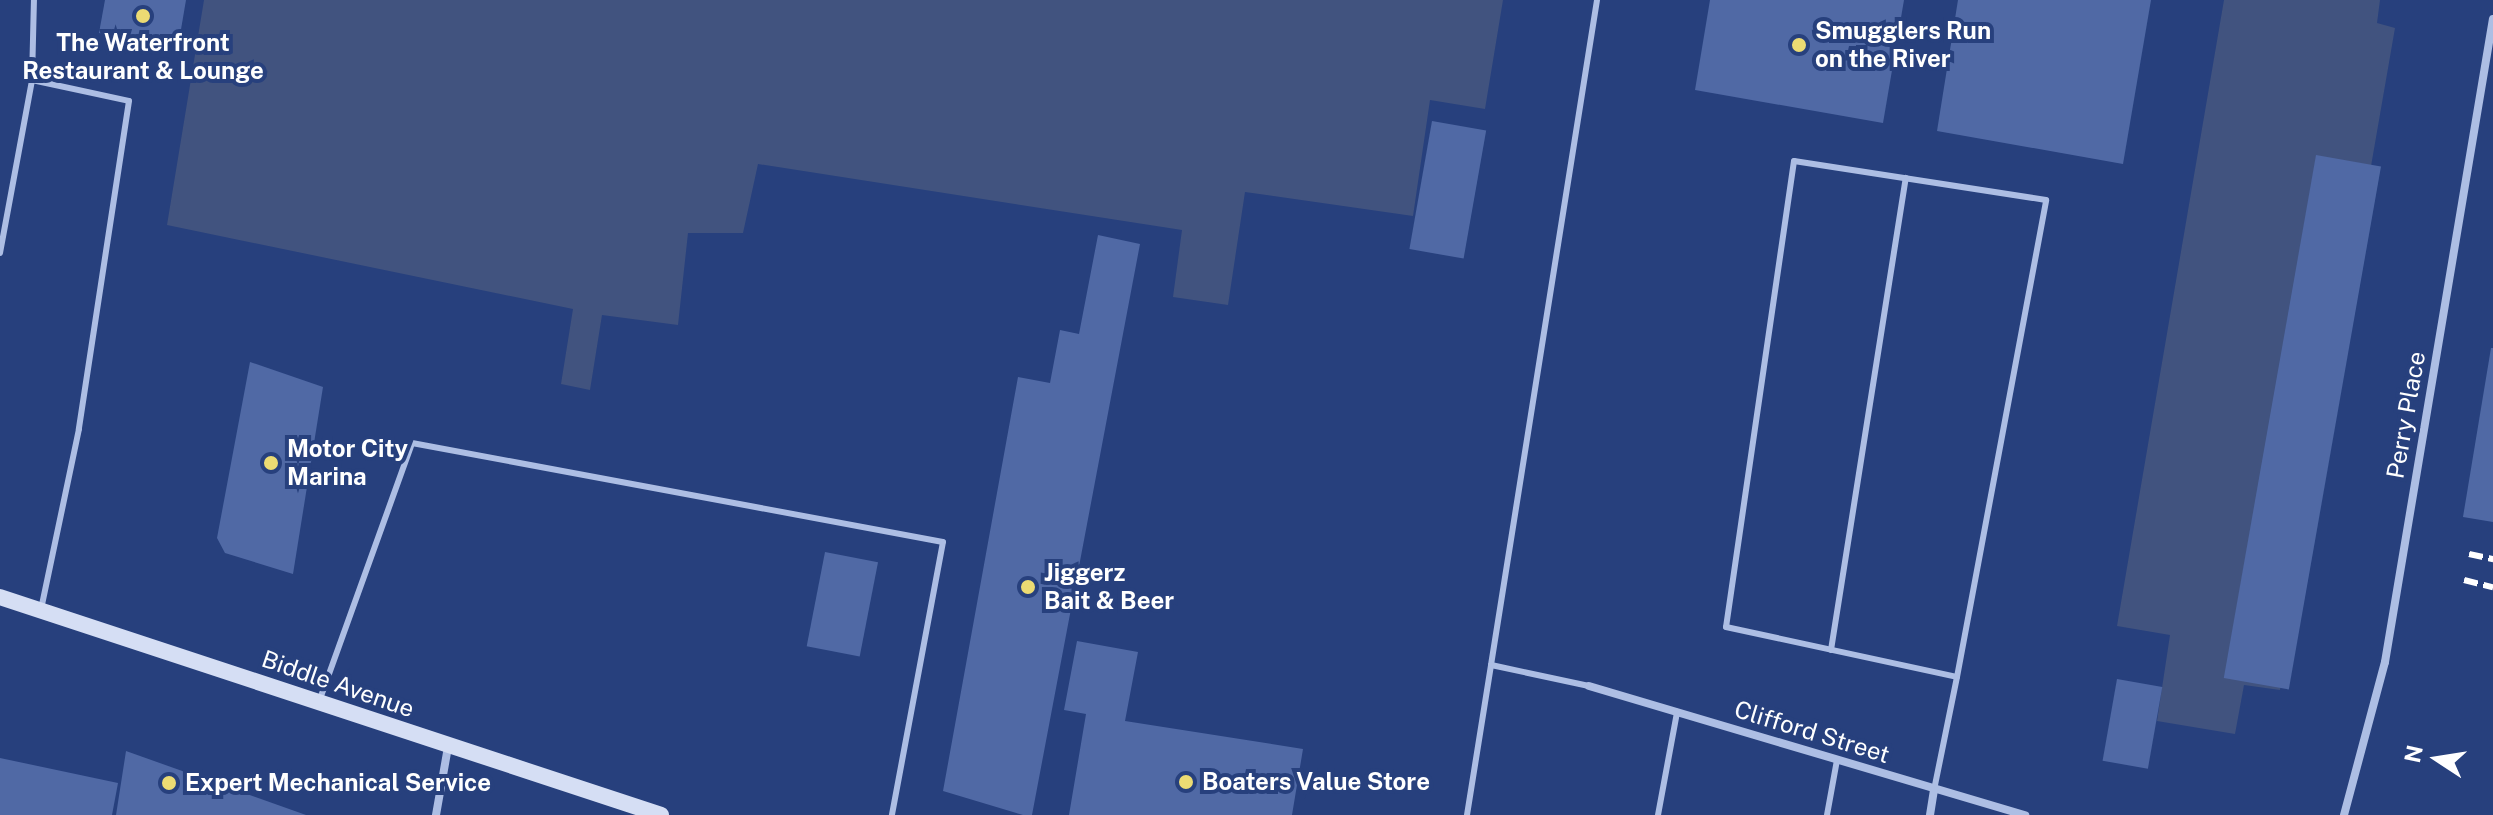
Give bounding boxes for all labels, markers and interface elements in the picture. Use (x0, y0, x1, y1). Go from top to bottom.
marker: The Waterfront Restaurant & Lounge (134, 7, 152, 25)
place label: Smugglers Run on the River (1815, 17, 1991, 73)
place label: The Waterfront Restaurant & Lounge (22, 29, 264, 85)
marker: Smugglers Run on the River (1790, 36, 1808, 54)
street label: Perry Place (2381, 349, 2431, 481)
place label: Motor City Marina (287, 435, 408, 491)
marker: Motor City Marina (262, 454, 280, 472)
place label: Jiggerz Bait & Beer (1044, 559, 1174, 615)
marker: Jiggerz Bait & Beer (1019, 578, 1037, 596)
street label: Biddle Avenue (258, 644, 418, 724)
street label: Clifford Street (1731, 695, 1893, 769)
north arrow (2397, 719, 2477, 799)
text: N (2399, 743, 2428, 765)
place label: Boaters Value Store (1202, 768, 1431, 796)
place label: Expert Mechanical Service (185, 769, 491, 797)
marker: Boaters Value Store (1177, 773, 1195, 791)
marker: Expert Mechanical Service (160, 774, 178, 792)

